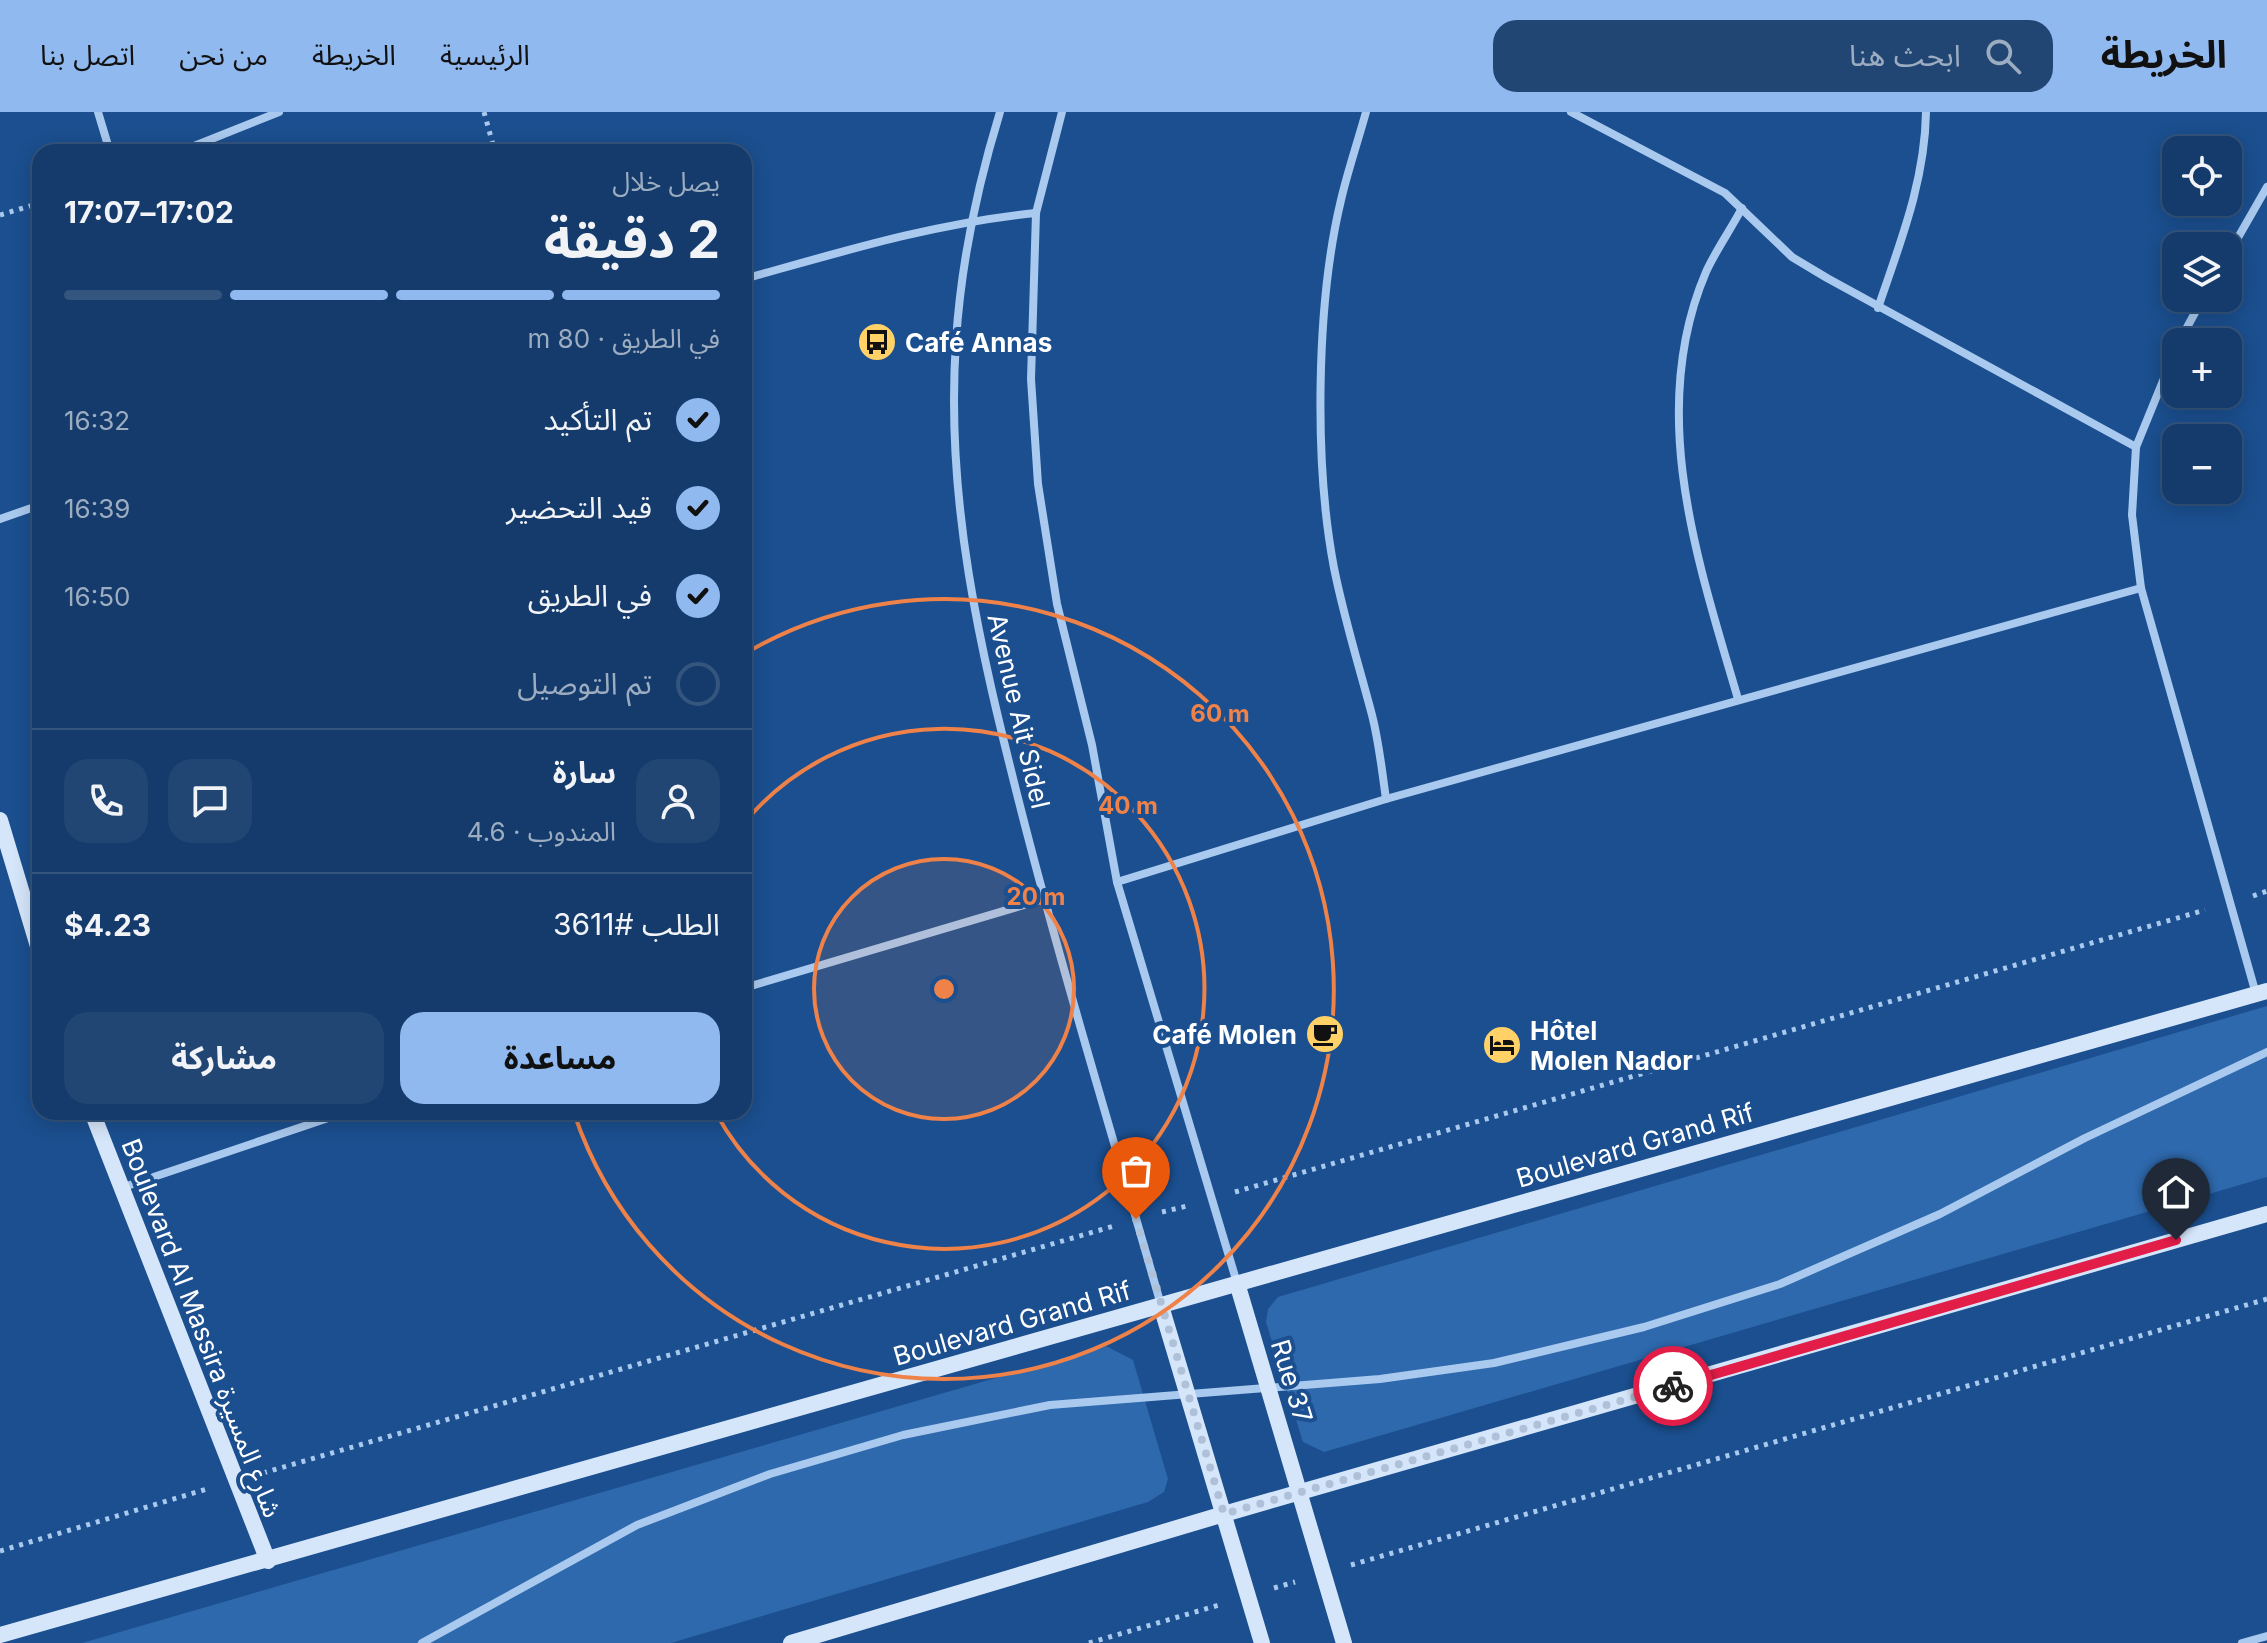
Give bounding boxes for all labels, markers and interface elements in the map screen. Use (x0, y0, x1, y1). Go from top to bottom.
search box (1493, 20, 2053, 92)
text: الخريطة (2101, 31, 2227, 77)
icon: search (1981, 34, 2025, 78)
text: ابحث هنا (1849, 37, 1961, 73)
text: اتصل بنا (40, 38, 135, 72)
text: من نحن (179, 38, 268, 72)
text: الخريطة (312, 38, 396, 72)
text: الرئيسية (440, 38, 530, 72)
map controls (2162, 136, 2242, 504)
button: locate (2162, 136, 2242, 216)
text: يصل خلال (612, 166, 720, 197)
text: 17:02–17:07 (64, 194, 234, 230)
text: 2 دقيقة (544, 208, 720, 271)
button: layers (2162, 232, 2242, 312)
bus stop icon: Café Annas (856, 321, 898, 363)
text: في الطريق · 80 m (528, 323, 720, 354)
place label: Café Annas (905, 327, 1052, 358)
button: + (2162, 328, 2242, 408)
icon: check (676, 398, 720, 442)
text: تم التأكيد (543, 401, 652, 437)
text: 16:32 (64, 405, 130, 436)
button: − (2162, 424, 2242, 504)
icon: check (676, 486, 720, 530)
text: قيد التحضير (506, 489, 652, 525)
text: 16:39 (64, 493, 130, 524)
icon: check (676, 574, 720, 618)
text: في الطريق (528, 577, 652, 613)
text: 16:50 (64, 581, 130, 612)
street label: Avenue Ait Sidel (981, 610, 1057, 812)
text: تم التوصيل (517, 665, 652, 701)
text: 60 m (1190, 699, 1250, 728)
text: سارة (553, 754, 616, 790)
button: phone (64, 759, 148, 843)
button: chat (168, 759, 252, 843)
button: person (636, 759, 720, 843)
text: 40 m (1098, 791, 1158, 820)
text: المندوب · 4.6 (467, 816, 616, 847)
text: 20 m (1007, 882, 1065, 911)
text: الطلب #3611 (553, 906, 720, 942)
text: $4.23 (64, 907, 151, 943)
centre of rings (930, 975, 958, 1003)
button: مشاركة (64, 1012, 384, 1104)
button: مساعدة (400, 1012, 720, 1104)
cafe icon: Café Molen (1304, 1013, 1346, 1055)
place label: Hôtel Molen Nador (1530, 1015, 1693, 1076)
place label: Café Molen (1152, 1019, 1297, 1050)
hotel icon: Hôtel Molen Nador (1481, 1024, 1523, 1066)
street label: Boulevard Grand Rif (1513, 1096, 1758, 1194)
street label: Boulevard Al Massira شارع المسيرة (112, 1134, 289, 1523)
pin (1102, 1137, 1170, 1219)
icon: bag (1114, 1149, 1158, 1193)
pin (2142, 1158, 2210, 1240)
icon: home (2154, 1170, 2198, 1214)
street label: Boulevard Grand Rif (890, 1274, 1135, 1372)
street label: Rue 37 (1265, 1336, 1319, 1426)
courier (1633, 1346, 1713, 1426)
icon: bike (1651, 1364, 1695, 1408)

